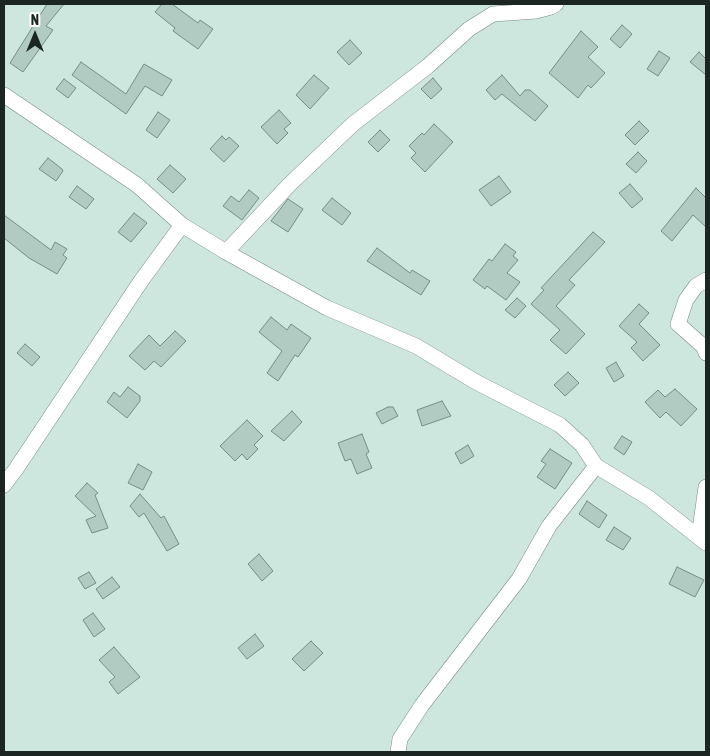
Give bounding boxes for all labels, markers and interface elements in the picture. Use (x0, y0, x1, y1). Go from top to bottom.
north arrow (10, 10, 60, 60)
text: N (31, 12, 39, 28)

